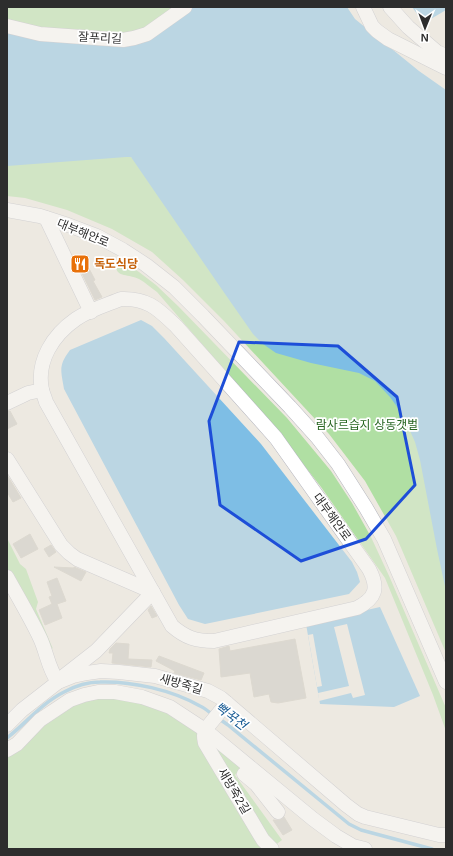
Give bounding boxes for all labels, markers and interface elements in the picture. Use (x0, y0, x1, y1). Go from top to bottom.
north arrow (405, 8, 445, 48)
street label: 잘푸리길 (78, 30, 122, 46)
text: N (421, 32, 429, 44)
street label: 대부해안로 (55, 216, 111, 250)
restaurant icon: 독도식당 (69, 253, 91, 275)
place label: 독도식당 (94, 257, 138, 271)
park label: 람사르습지 상동갯벌 (316, 418, 418, 432)
street label: 대부해안로 (310, 491, 354, 543)
street label: 새방죽길 (158, 671, 204, 697)
water label: 뻑꾹천 (212, 699, 251, 733)
street label: 새방죽2길 (215, 766, 253, 816)

